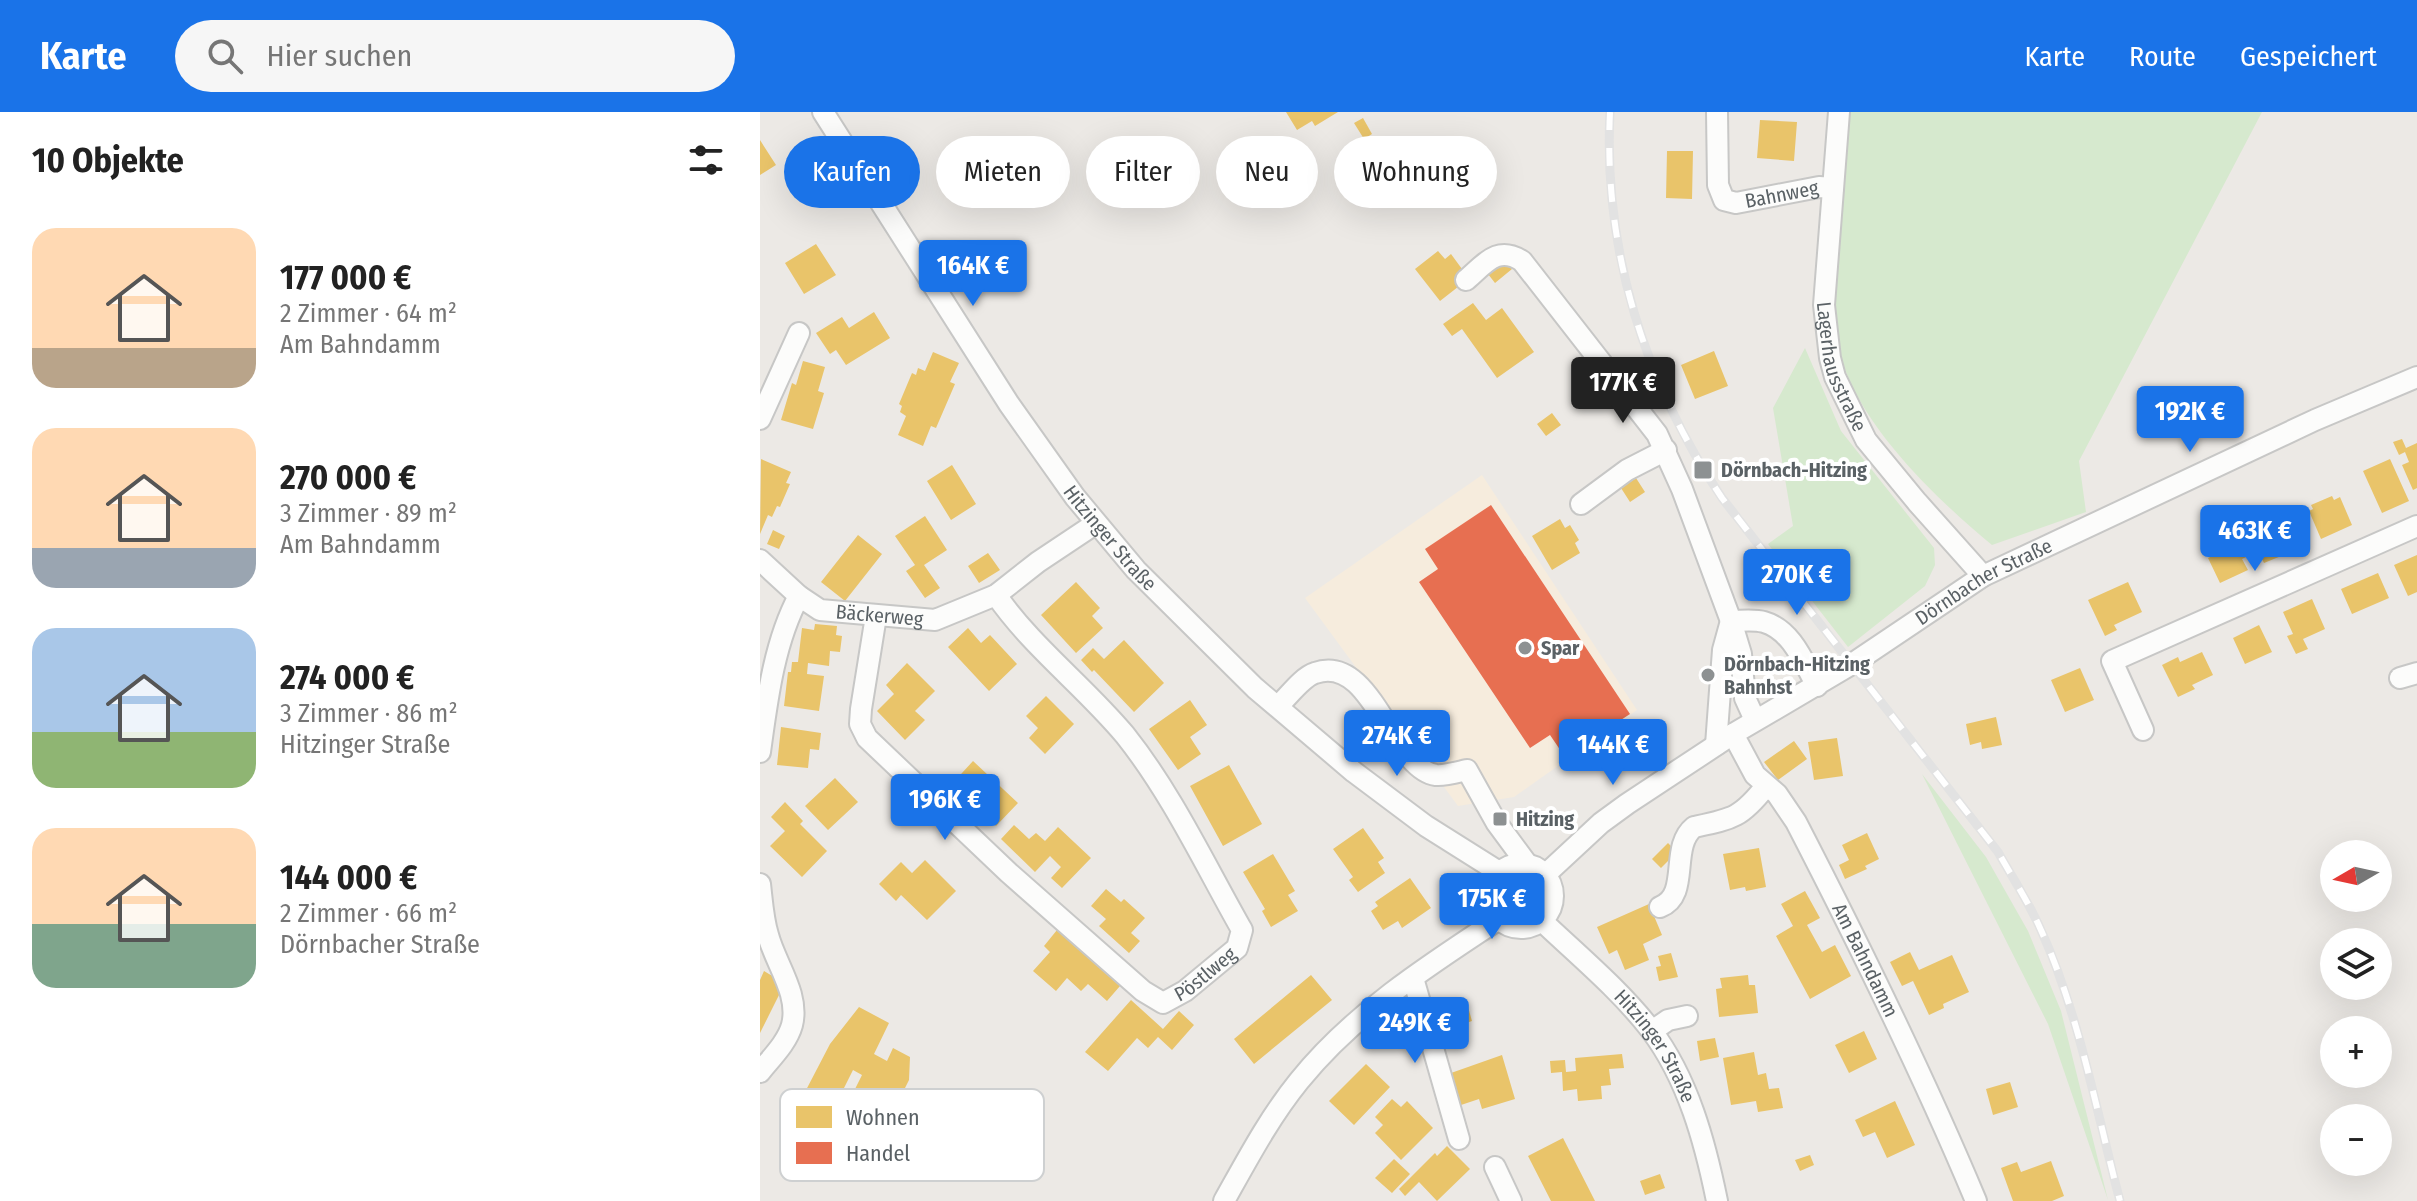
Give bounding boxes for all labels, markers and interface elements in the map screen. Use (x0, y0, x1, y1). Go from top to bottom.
search box (175, 20, 735, 92)
text: Karte (40, 33, 127, 79)
icon: search (203, 34, 247, 78)
text: Hier suchen (267, 38, 412, 74)
text: Karte (2024, 40, 2085, 73)
text: Route (2129, 40, 2196, 73)
text: Gespeichert (2240, 40, 2377, 73)
chip: Kaufen (784, 136, 920, 208)
chip: Mieten (936, 136, 1070, 208)
chip: Filter (1086, 136, 1200, 208)
chip: Neu (1216, 136, 1318, 208)
chip: Wohnung (1334, 136, 1497, 208)
icon: filters (684, 138, 728, 182)
text: 10 Objekte (32, 140, 184, 181)
street label: Bahnweg (1743, 175, 1821, 213)
pin: 164K € (908, 240, 1038, 308)
text: 164K € (937, 250, 1009, 281)
text: 177 000 € (280, 257, 412, 298)
icon: home (96, 260, 192, 356)
text: 2 Zimmer · 64 m² (280, 298, 457, 329)
street label: Lagerhausstraße (1812, 300, 1872, 435)
text: Am Bahndamm (280, 329, 441, 360)
pin: 177K € (1558, 357, 1688, 425)
text: 177K € (1589, 367, 1657, 398)
pin: 192K € (2125, 386, 2255, 454)
text: 192K € (2155, 396, 2225, 427)
text: 270 000 € (280, 457, 416, 498)
place label: Dörnbach-Hitzing (1721, 458, 1867, 482)
marker: Dörnbach-Hitzing (1692, 459, 1714, 481)
icon: home (96, 460, 192, 556)
street label: Hitzinger Straße (1058, 480, 1162, 596)
text: 3 Zimmer · 89 m² (280, 498, 457, 529)
pin: 463K € (2190, 505, 2320, 573)
text: 463K € (2218, 515, 2292, 546)
text: Am Bahndamm (280, 529, 441, 560)
street label: Dörnbacher Straße (1911, 533, 2056, 630)
pin: 270K € (1732, 549, 1862, 617)
text: 270K € (1761, 559, 1833, 590)
street label: Bäckerweg (835, 599, 925, 631)
place label: Spar (1541, 636, 1580, 660)
marker: Spar (1516, 639, 1534, 657)
place label: Dörnbach-Hitzing Bahnhst (1724, 652, 1870, 699)
text: 274 000 € (280, 657, 415, 698)
icon: home (96, 660, 192, 756)
marker: Dörnbach-Hitzing Bahnhst (1699, 666, 1717, 684)
text: 3 Zimmer · 86 m² (280, 698, 458, 729)
pin: 274K € (1332, 710, 1462, 778)
pin: 144K € (1548, 719, 1678, 787)
text: 274K € (1362, 720, 1432, 751)
text: Hitzinger Straße (280, 729, 450, 760)
text: 144K € (1577, 729, 1649, 760)
pin: 196K € (880, 774, 1010, 842)
text: 196K € (909, 784, 981, 815)
place label: Hitzing (1516, 807, 1574, 831)
marker: Hitzing (1491, 810, 1509, 828)
north arrow (2320, 840, 2392, 912)
map controls (2320, 840, 2392, 1176)
text: 144 000 € (280, 857, 417, 898)
icon: home (96, 860, 192, 956)
pin: 175K € (1427, 873, 1557, 941)
text: 175K € (1457, 883, 1527, 914)
text: 2 Zimmer · 66 m² (280, 898, 457, 929)
street label: Am Bahndamm (1827, 899, 1903, 1021)
button: layers (2320, 928, 2392, 1000)
text: Dörnbacher Straße (280, 929, 480, 960)
street label: Pöstlweg (1170, 941, 1241, 1006)
street label: Hitzinger Straße (1609, 984, 1701, 1106)
pin: 249K € (1350, 997, 1480, 1065)
text: 249K € (1379, 1007, 1451, 1038)
button: + (2320, 1016, 2392, 1088)
legend (780, 1089, 1044, 1181)
text: Wohnen (846, 1104, 919, 1131)
button: − (2320, 1104, 2392, 1176)
text: Handel (846, 1140, 910, 1167)

